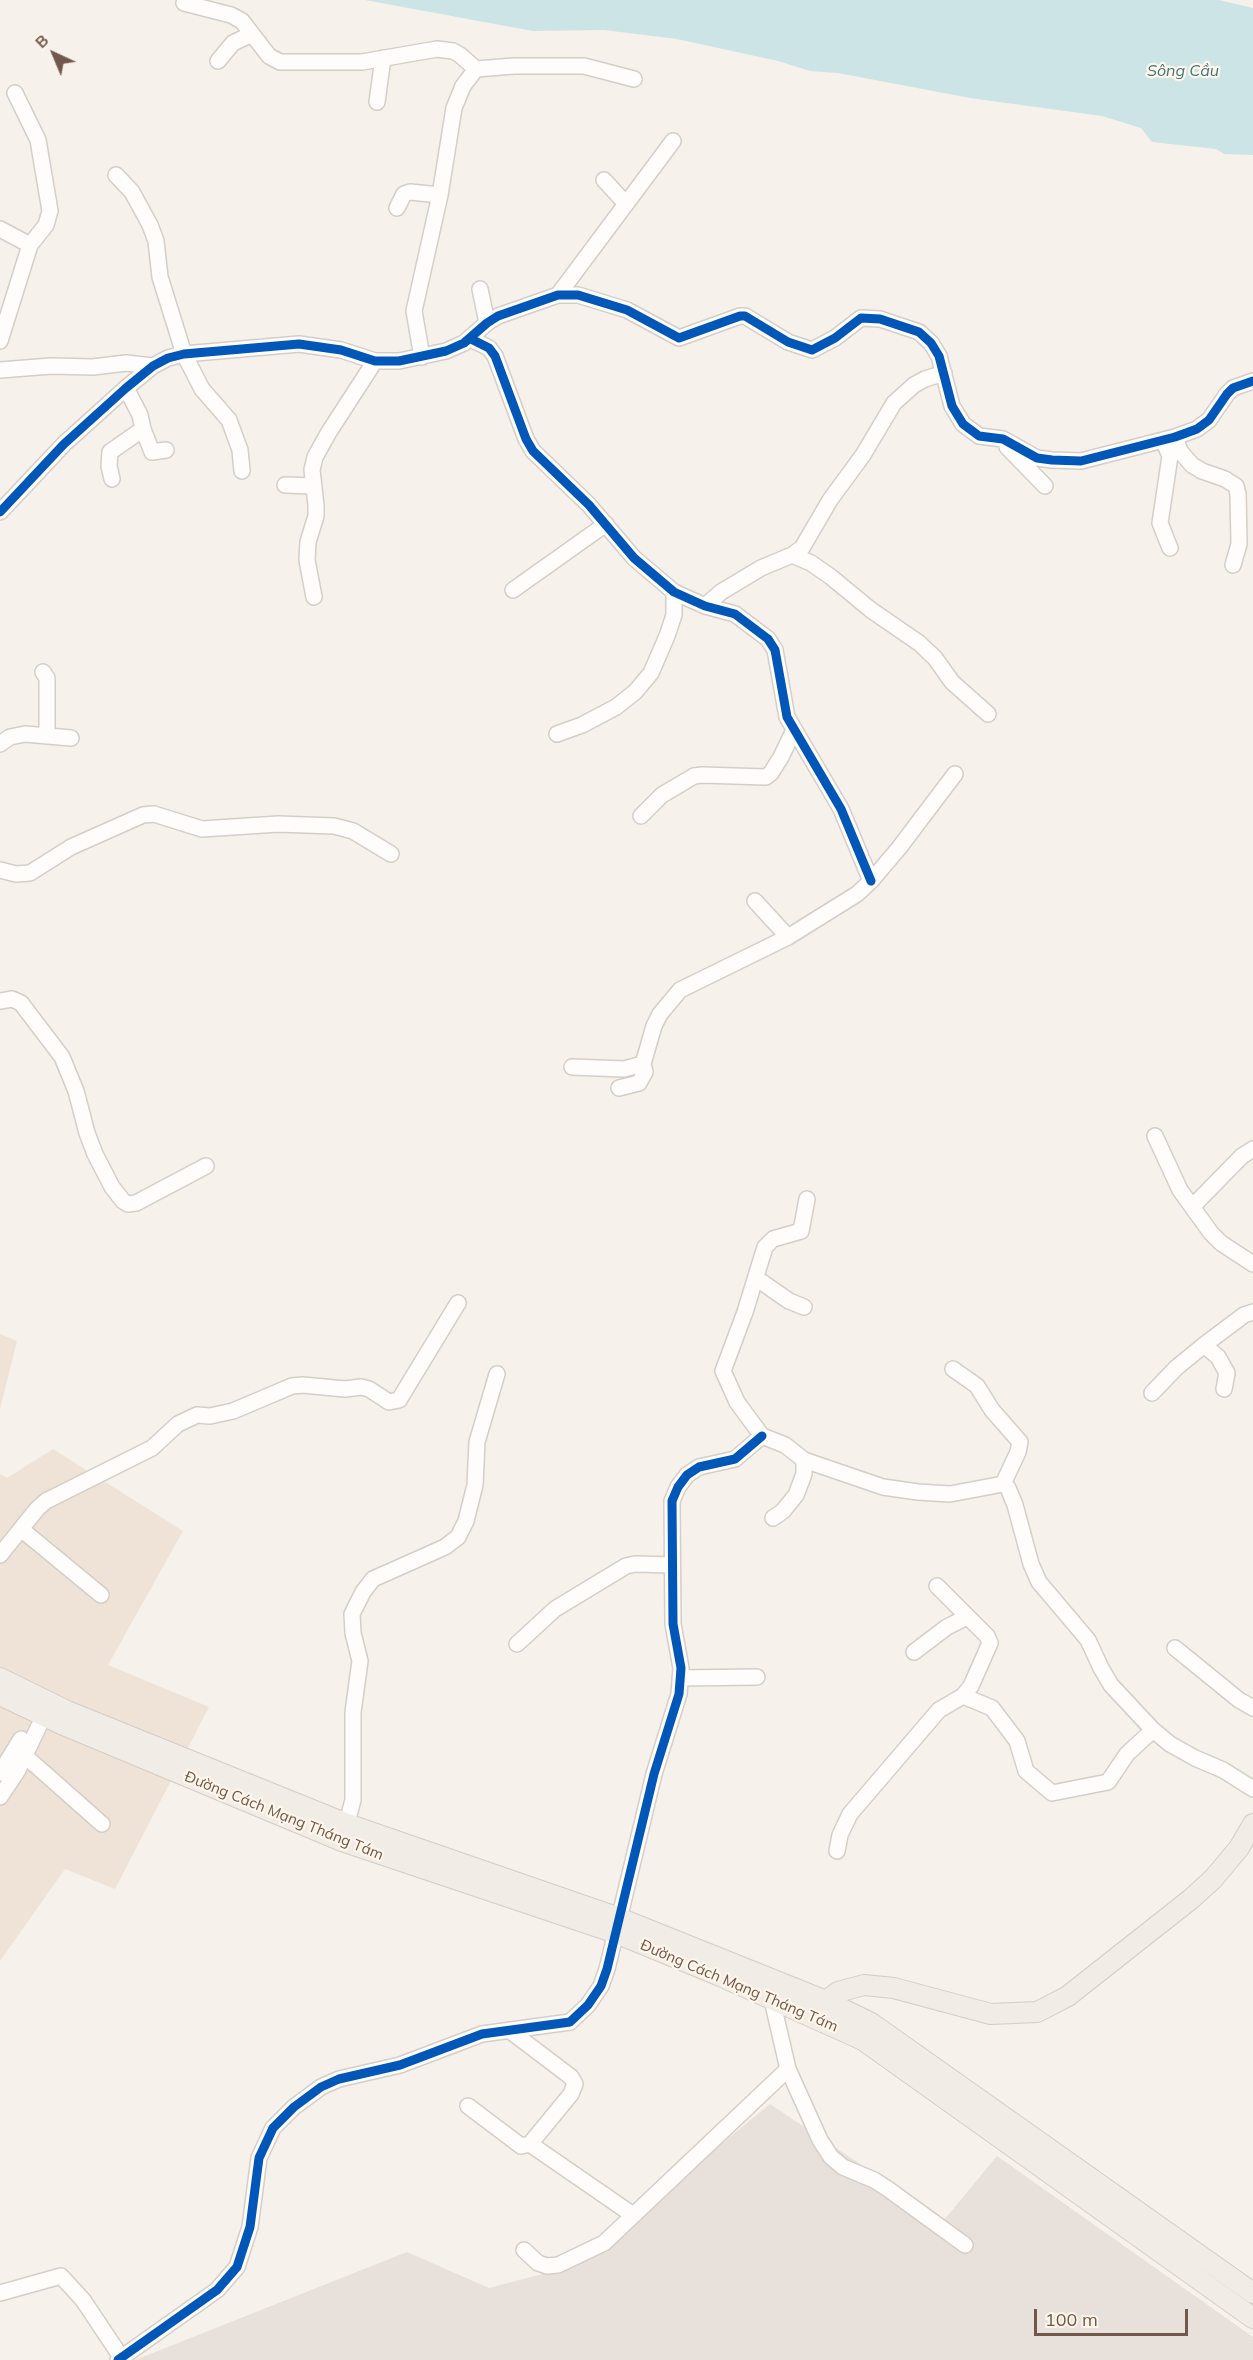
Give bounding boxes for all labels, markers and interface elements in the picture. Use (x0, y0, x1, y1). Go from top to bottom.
north arrow (24, 24, 84, 84)
text: B (31, 30, 52, 52)
water label: Sông Cầu (1147, 61, 1219, 81)
street label: Đường Cách Mạng Tháng Tám (182, 1768, 386, 1864)
street label: Đường Cách Mạng Tháng Tám (637, 1936, 841, 2036)
scale bar (1037, 2297, 1192, 2335)
text: 100 m (1045, 2308, 1098, 2331)

